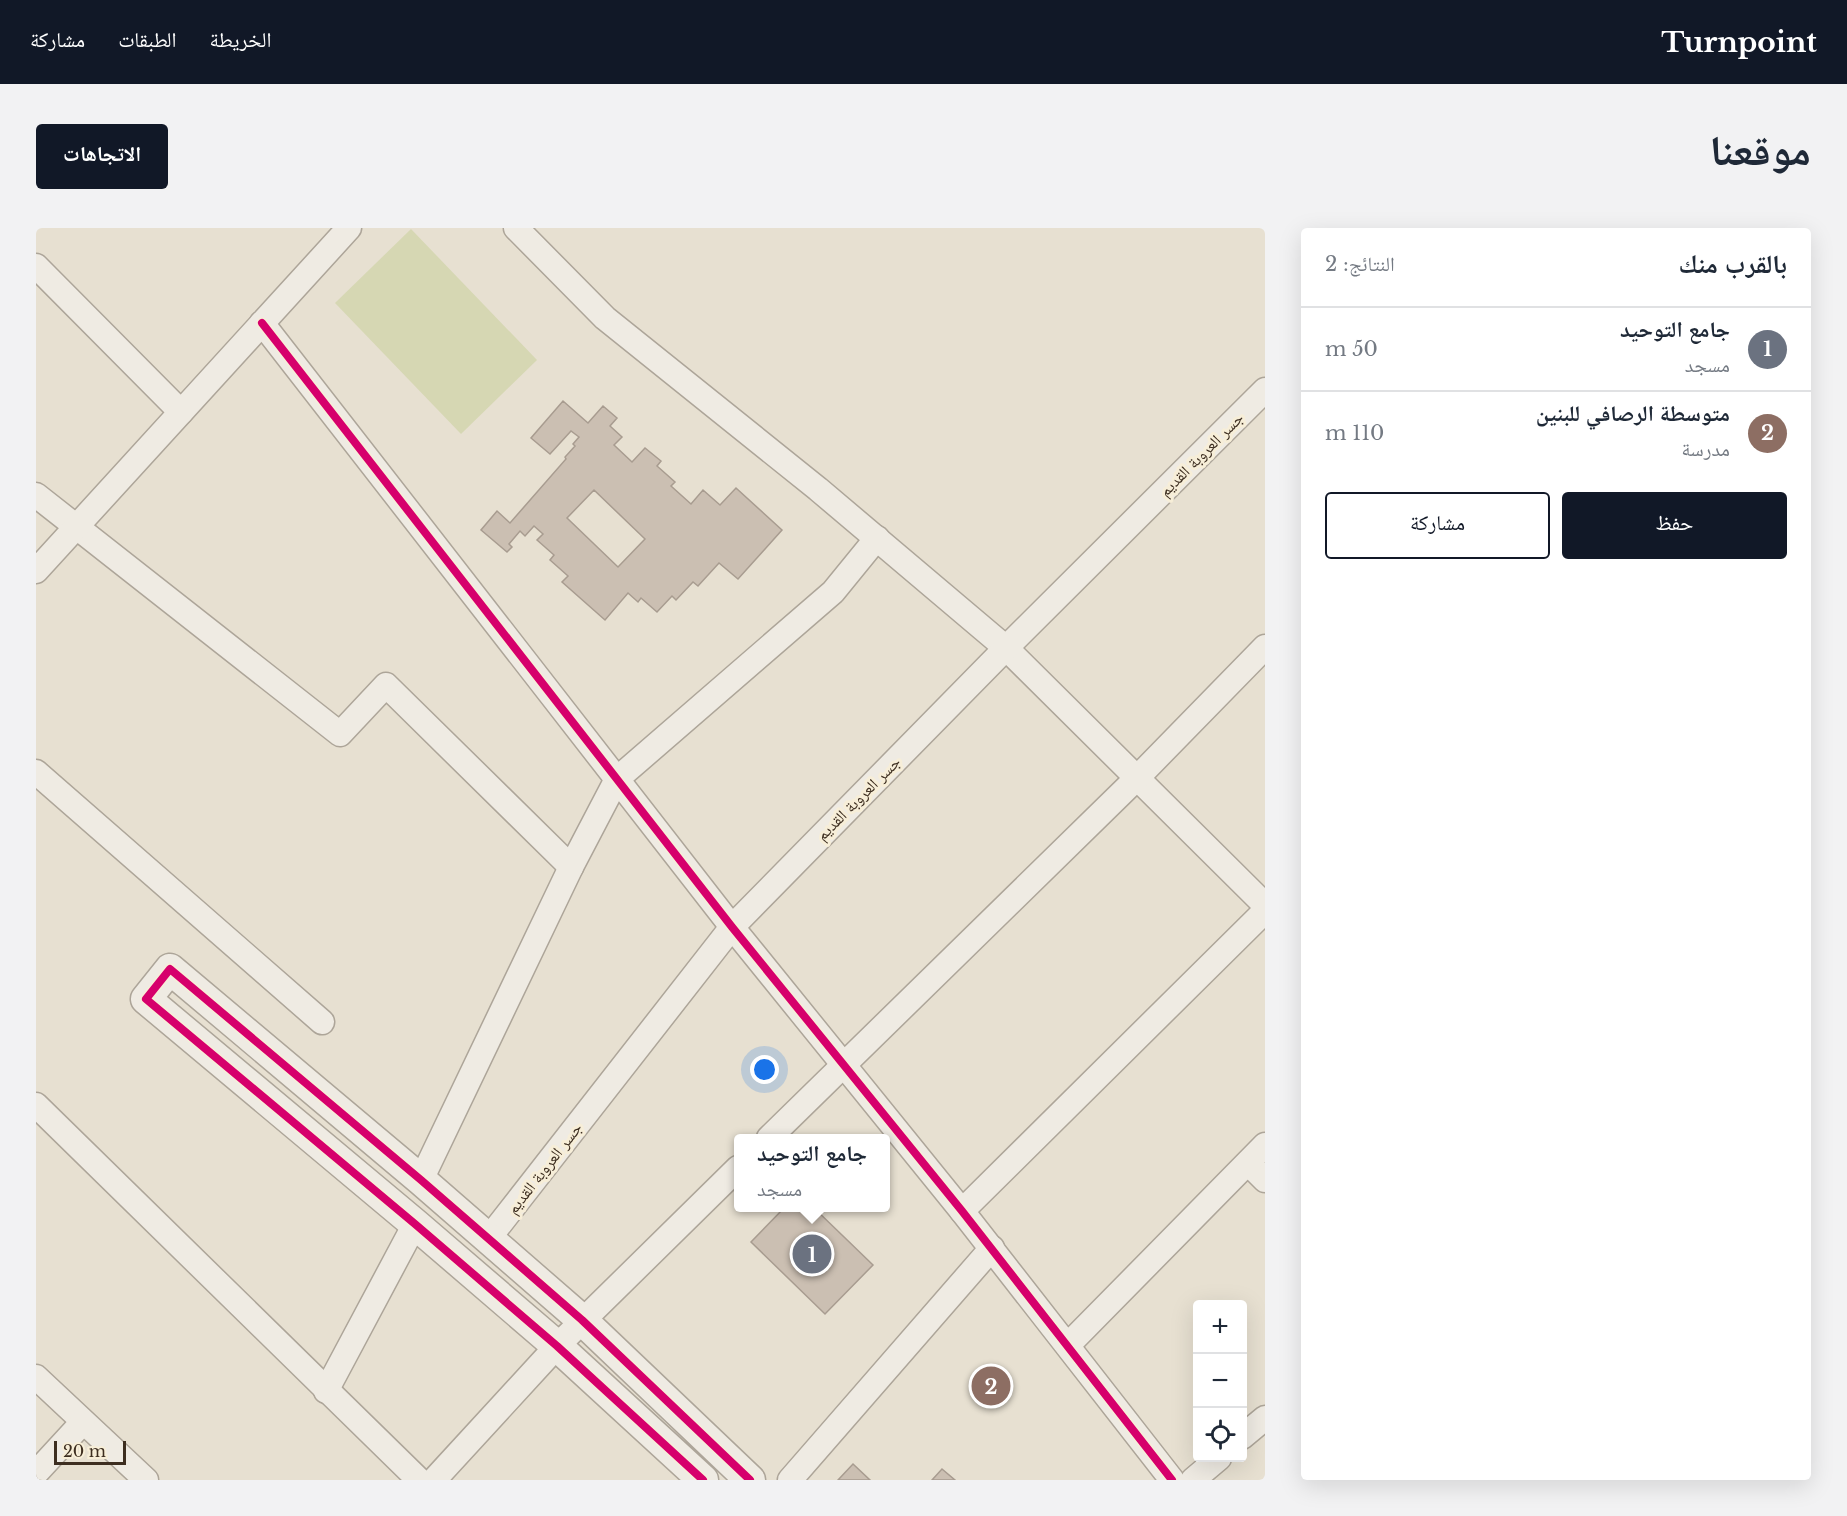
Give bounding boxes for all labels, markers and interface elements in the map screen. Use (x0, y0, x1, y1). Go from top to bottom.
text: Turnpoint (1661, 25, 1817, 60)
text: مشاركة (30, 27, 85, 53)
text: الطبقات (118, 27, 177, 53)
text: الخريطة (210, 27, 271, 53)
button: الاتجاهات (36, 124, 168, 189)
text: موقعنا (1710, 124, 1811, 176)
text: بالقرب منك (1679, 248, 1787, 280)
text: النتائج: 2 (1325, 252, 1395, 276)
text: جامع التوحيد (1620, 316, 1730, 343)
text: 50 m (1325, 337, 1378, 361)
text: 1 (1763, 337, 1772, 361)
text: مسجد (1685, 353, 1730, 377)
text: متوسطة الرصافي للبنين (1536, 400, 1730, 427)
street label: جسر العروبة القديم (1155, 408, 1248, 501)
text: 110 m (1325, 421, 1384, 445)
text: 2 (1761, 421, 1774, 445)
text: مدرسة (1681, 437, 1730, 461)
button: مشاركة (1325, 492, 1550, 559)
button: حفظ (1562, 492, 1787, 559)
street label: جسر العروبة القديم (812, 752, 905, 845)
your location (750, 1055, 779, 1084)
street label: جسر العروبة القديم (502, 1118, 587, 1218)
popup (734, 1134, 890, 1212)
text: جامع التوحيد (757, 1140, 867, 1167)
text: مسجد (757, 1177, 802, 1201)
pin: 1 (792, 1232, 832, 1276)
map controls (1193, 1300, 1247, 1462)
button: + (1193, 1300, 1247, 1354)
button: − (1193, 1354, 1247, 1408)
pin: 2 (972, 1364, 1010, 1408)
button: locate (1193, 1408, 1247, 1462)
scale bar (54, 1438, 126, 1466)
text: 20 m (63, 1441, 106, 1461)

